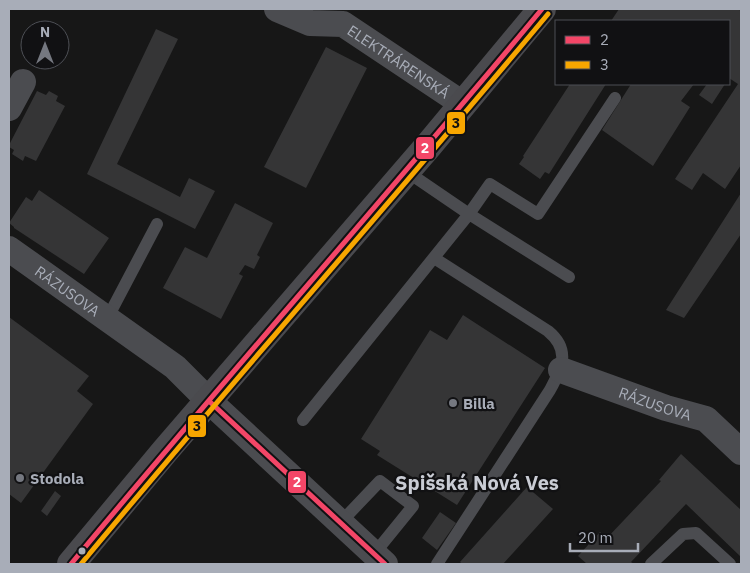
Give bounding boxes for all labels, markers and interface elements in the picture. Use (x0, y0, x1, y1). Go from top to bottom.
north arrow (20, 20, 70, 70)
street label: ELEKTRÁRENSKÁ (344, 20, 454, 102)
legend (555, 20, 730, 85)
text: N (40, 23, 50, 41)
text: 2 (600, 30, 609, 49)
text: 3 (600, 55, 609, 74)
line badge: 3 (446, 111, 466, 135)
text: 3 (452, 114, 460, 132)
line badge: 2 (415, 136, 435, 160)
text: 2 (421, 139, 429, 157)
street label: RÁZUSOVA (31, 261, 104, 321)
street label: RÁZUSOVA (616, 382, 694, 424)
place label: Billa (463, 394, 495, 413)
marker: Billa (447, 397, 459, 409)
line badge: 3 (187, 414, 207, 438)
text: 3 (193, 417, 201, 435)
place label: Stodola (30, 469, 85, 488)
district label: Spišská Nová Ves (395, 469, 559, 496)
line badge: 2 (287, 470, 307, 494)
marker: Stodola (14, 472, 26, 484)
text: 2 (293, 473, 301, 491)
scale bar (570, 520, 638, 552)
text: 20 m (578, 528, 613, 547)
unlabelled marker (77, 546, 87, 556)

